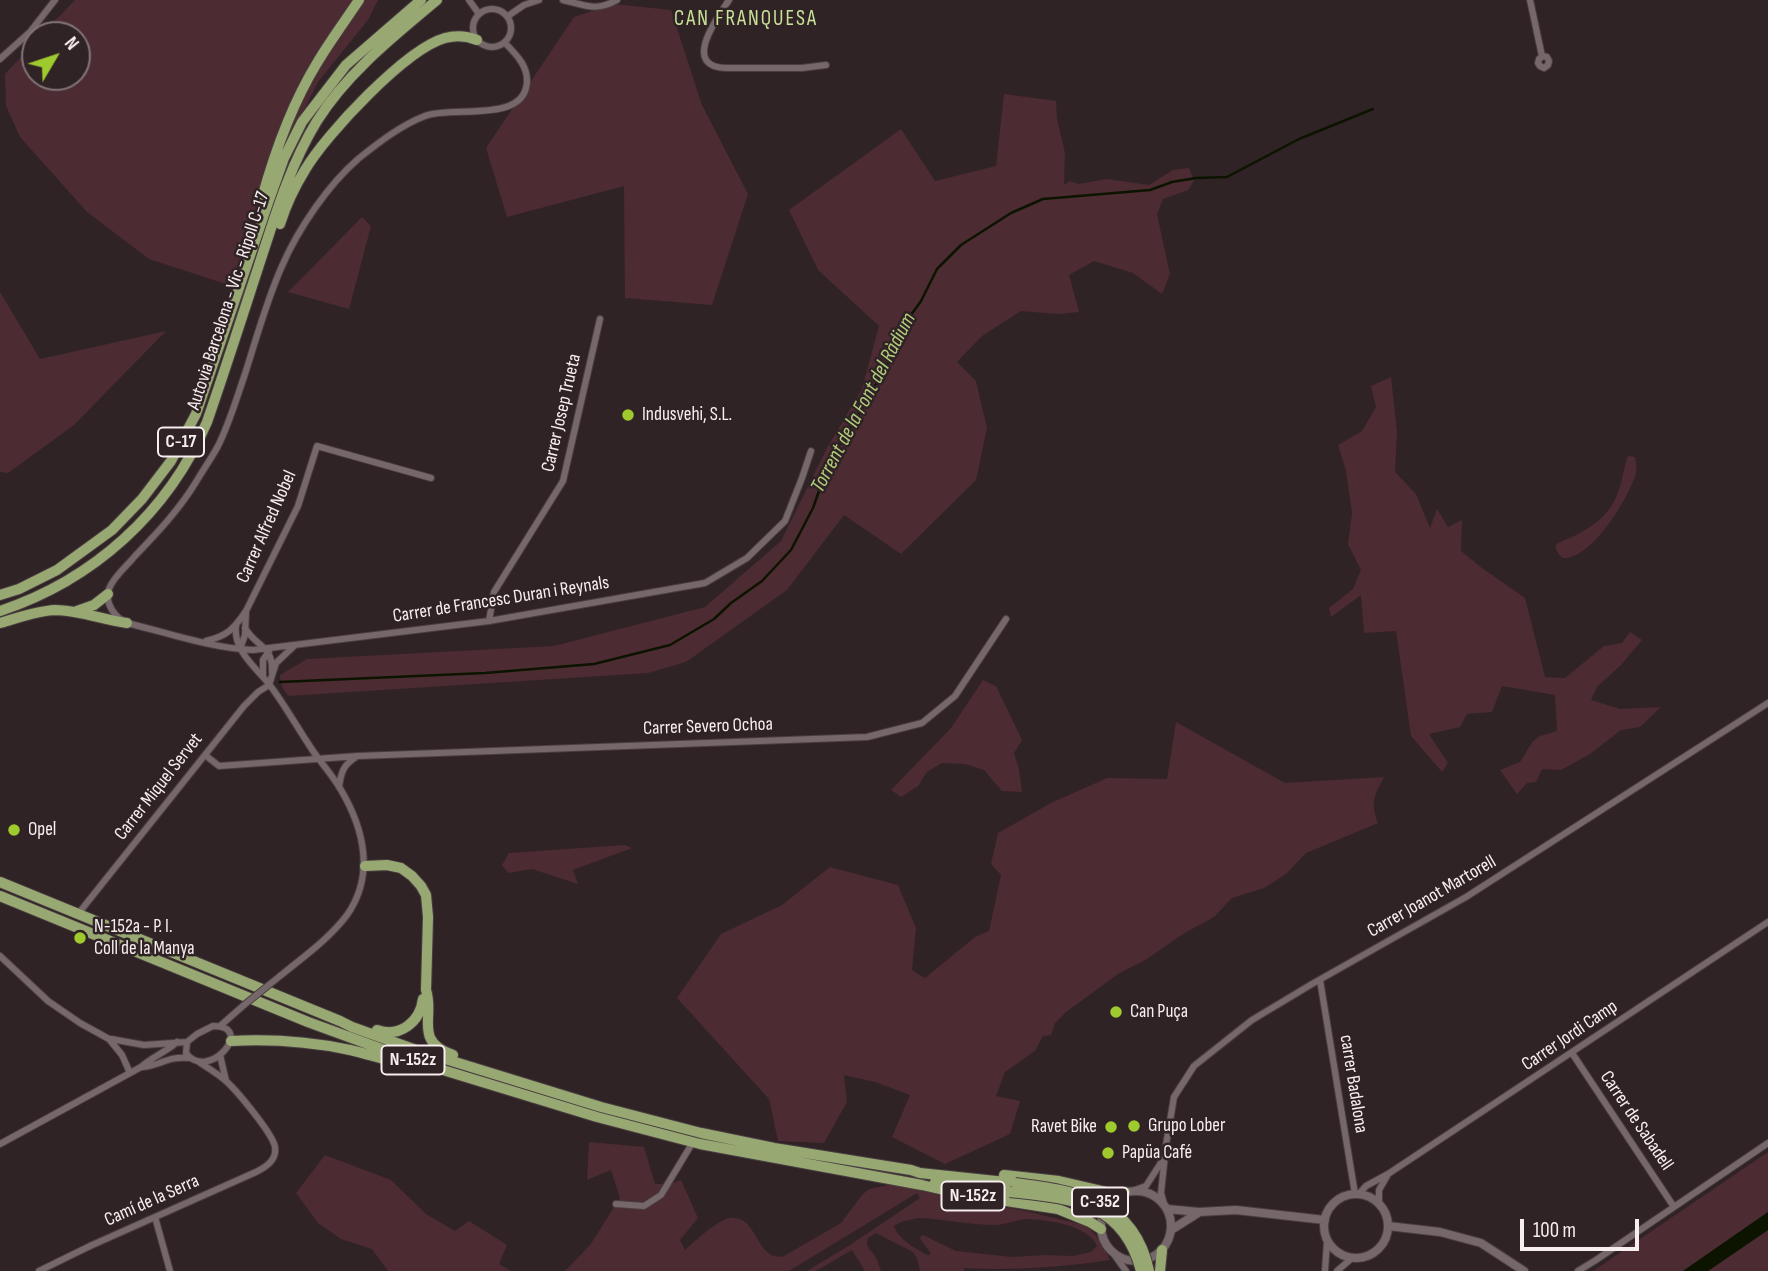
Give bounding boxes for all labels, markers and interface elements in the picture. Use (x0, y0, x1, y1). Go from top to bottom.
district label: CAN FRANQUESA (676, 7, 816, 33)
north arrow (21, 21, 91, 91)
text: N (59, 33, 83, 55)
street label: Autovia Barcelona - Vic - Ripoll C-17 (183, 189, 275, 413)
water label: Torrent de la Font del Ràdium (806, 309, 922, 497)
street label: Carrer Josep Trueta (537, 352, 587, 474)
place label: Indusvehi, S.L. (642, 404, 732, 426)
marker: Indusvehi, S.L. (620, 407, 636, 423)
road number: C-17 (158, 428, 204, 457)
street label: Carrer Alfred Nobel (232, 467, 302, 587)
street label: Carrer de Francesc Duran i Reynals (391, 572, 611, 628)
street label: Carrer Severo Ochoa (643, 713, 773, 741)
street label: Carrer Miquel Servet (110, 729, 208, 845)
place label: Opel (28, 819, 56, 841)
marker: Opel (6, 822, 22, 838)
street label: Carrer Joanot Martorell (1364, 851, 1500, 943)
place label: N-152a - P. I. Coll de la Manya (94, 916, 195, 960)
marker: N-152a - P. I. Coll de la Manya (72, 930, 88, 946)
street label: Carrer Jordi Camp (1518, 996, 1622, 1076)
place label: Can Puça (1130, 1001, 1188, 1023)
marker: Can Puça (1108, 1004, 1124, 1020)
street label: carrer Badalona (1334, 1033, 1372, 1135)
road number: N-152z (382, 1045, 444, 1074)
street label: Carrer de Sabadell (1594, 1067, 1678, 1175)
place label: Grupo Lober (1148, 1115, 1225, 1137)
place label: Ravet Bike (1031, 1116, 1097, 1138)
marker: Grupo Lober (1126, 1118, 1142, 1134)
marker: Ravet Bike (1103, 1119, 1119, 1135)
place label: Papüa Café (1122, 1142, 1192, 1164)
marker: Papüa Café (1100, 1145, 1116, 1161)
street label: Camí de la Serra (101, 1170, 203, 1232)
road number: N-152z (942, 1182, 1004, 1210)
road number: C-352 (1072, 1188, 1128, 1217)
scale bar (1523, 1204, 1642, 1248)
text: 100 m (1533, 1218, 1576, 1243)

